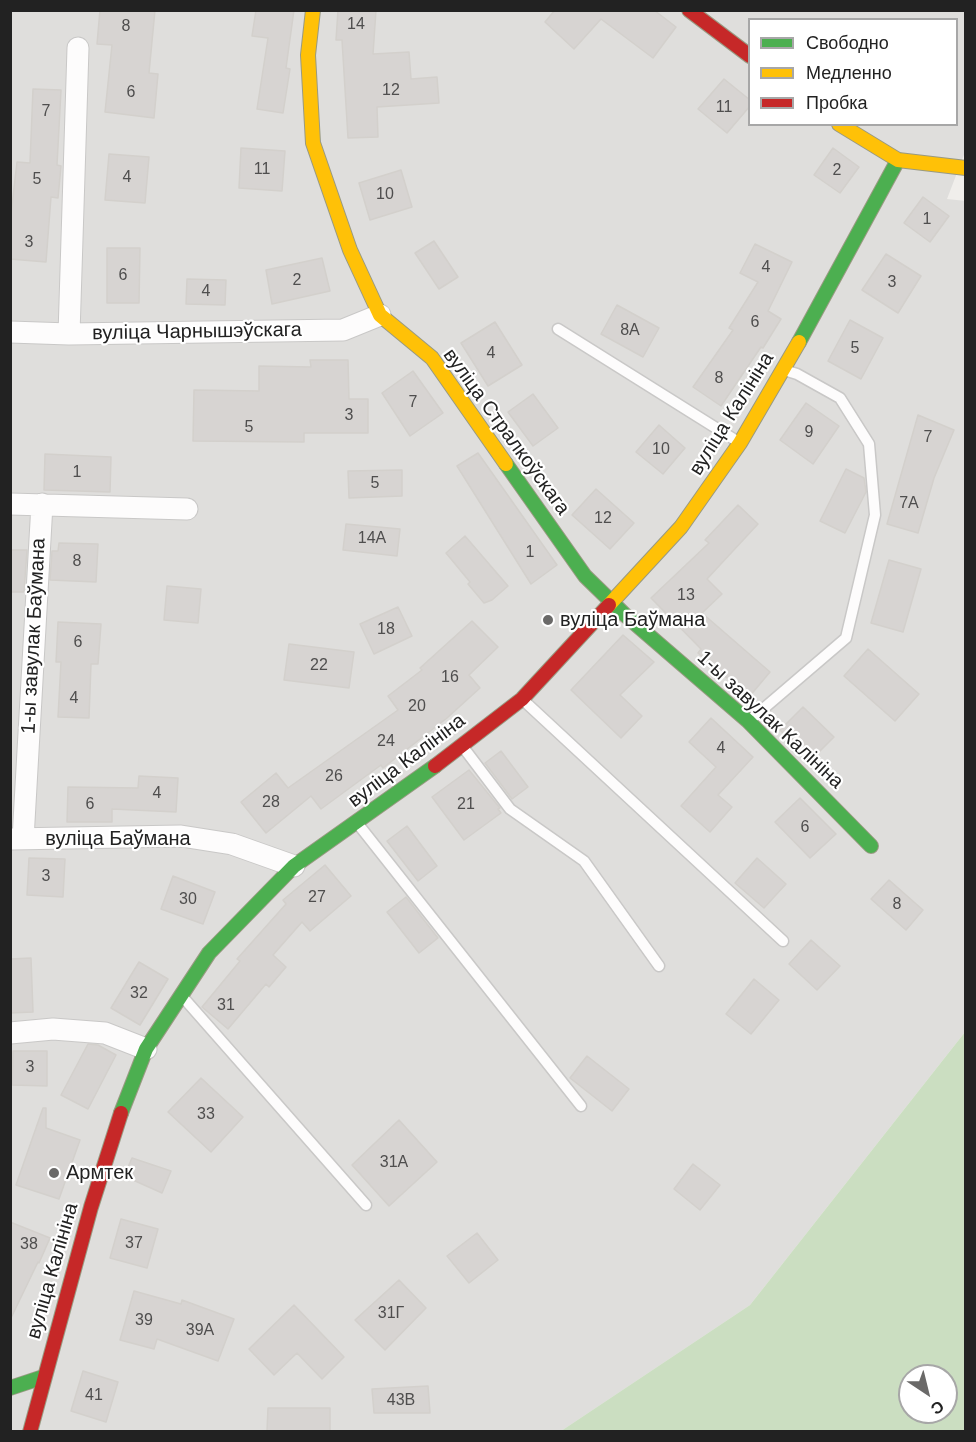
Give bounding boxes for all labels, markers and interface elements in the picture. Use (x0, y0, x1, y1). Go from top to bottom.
house number: 14 (347, 15, 365, 35)
house number: 8 (122, 17, 130, 37)
legend (748, 18, 958, 126)
text: Свободно (806, 33, 889, 53)
text: Медленно (806, 63, 892, 83)
house number: 12 (382, 81, 400, 101)
house number: 6 (127, 83, 135, 103)
text: Пробка (806, 93, 868, 113)
house number: 11 (716, 98, 732, 118)
house number: 7 (42, 102, 50, 122)
house number: 11 (254, 160, 270, 180)
house number: 2 (833, 161, 841, 181)
house number: 4 (123, 168, 131, 188)
house number: 5 (33, 170, 41, 190)
house number: 10 (376, 185, 394, 205)
house number: 1 (923, 210, 931, 230)
house number: 3 (25, 233, 33, 253)
house number: 4 (762, 258, 770, 278)
house number: 6 (119, 266, 127, 286)
house number: 2 (293, 271, 301, 291)
house number: 3 (888, 273, 896, 293)
house number: 4 (202, 282, 210, 302)
house number: 6 (751, 313, 759, 333)
street label: вуліца Чарнышэўскага (92, 318, 302, 346)
house number: 8А (620, 321, 640, 341)
house number: 5 (851, 339, 859, 359)
street label: вуліца Стралкоўскага (438, 344, 574, 520)
house number: 4 (487, 344, 495, 364)
street label: вуліца Калініна (685, 348, 779, 480)
house number: 8 (715, 369, 723, 389)
house number: 7 (409, 393, 417, 413)
house number: 3 (345, 406, 353, 426)
house number: 5 (245, 418, 253, 438)
house number: 9 (805, 423, 813, 443)
house number: 7 (924, 428, 932, 448)
house number: 10 (652, 440, 670, 460)
house number: 1 (73, 463, 81, 483)
house number: 5 (371, 474, 379, 494)
house number: 7А (899, 494, 919, 514)
house number: 12 (594, 509, 612, 529)
house number: 14А (358, 529, 386, 549)
street label: 1-ы завулак Баўмана (17, 537, 51, 735)
house number: 1 (526, 543, 534, 563)
house number: 8 (73, 552, 81, 572)
house number: 13 (677, 586, 695, 606)
place label: вуліца Баўмана (560, 608, 705, 632)
marker: вуліца Баўмана (541, 613, 555, 627)
house number: 18 (377, 620, 395, 640)
house number: 6 (74, 633, 82, 653)
street label: 1-ы завулак Калініна (692, 646, 848, 794)
house number: 22 (310, 656, 328, 676)
house number: 16 (441, 668, 459, 688)
house number: 4 (70, 689, 78, 709)
house number: 20 (408, 697, 426, 717)
street label: вуліца Калініна (344, 709, 470, 813)
house number: 24 (377, 732, 395, 752)
house number: 4 (717, 739, 725, 759)
house number: 26 (325, 767, 343, 787)
house number: 4 (153, 784, 161, 804)
house number: 28 (262, 793, 280, 813)
house number: 6 (86, 795, 94, 815)
house number: 21 (457, 795, 475, 815)
house number: 6 (801, 818, 809, 838)
street label: вуліца Баўмана (45, 827, 191, 851)
house number: 3 (42, 867, 50, 887)
house number: 27 (308, 888, 326, 908)
house number: 30 (179, 890, 197, 910)
house number: 8 (893, 895, 901, 915)
house number: 32 (130, 984, 148, 1004)
house number: 31 (217, 996, 235, 1016)
house number: 3 (26, 1058, 34, 1078)
house number: 33 (197, 1105, 215, 1125)
house number: 31А (380, 1153, 408, 1173)
place label: Армтек (66, 1161, 133, 1185)
marker: Армтек (47, 1166, 61, 1180)
street label: вуліца Калініна (22, 1200, 84, 1342)
house number: 37 (125, 1234, 143, 1254)
house number: 38 (20, 1235, 38, 1255)
house number: 31Г (378, 1304, 404, 1324)
house number: 39 (135, 1311, 153, 1331)
house number: 39А (186, 1321, 214, 1341)
north arrow (898, 1364, 958, 1424)
house number: 41 (85, 1386, 103, 1406)
house number: 43В (387, 1391, 415, 1411)
text: С (928, 1397, 947, 1418)

